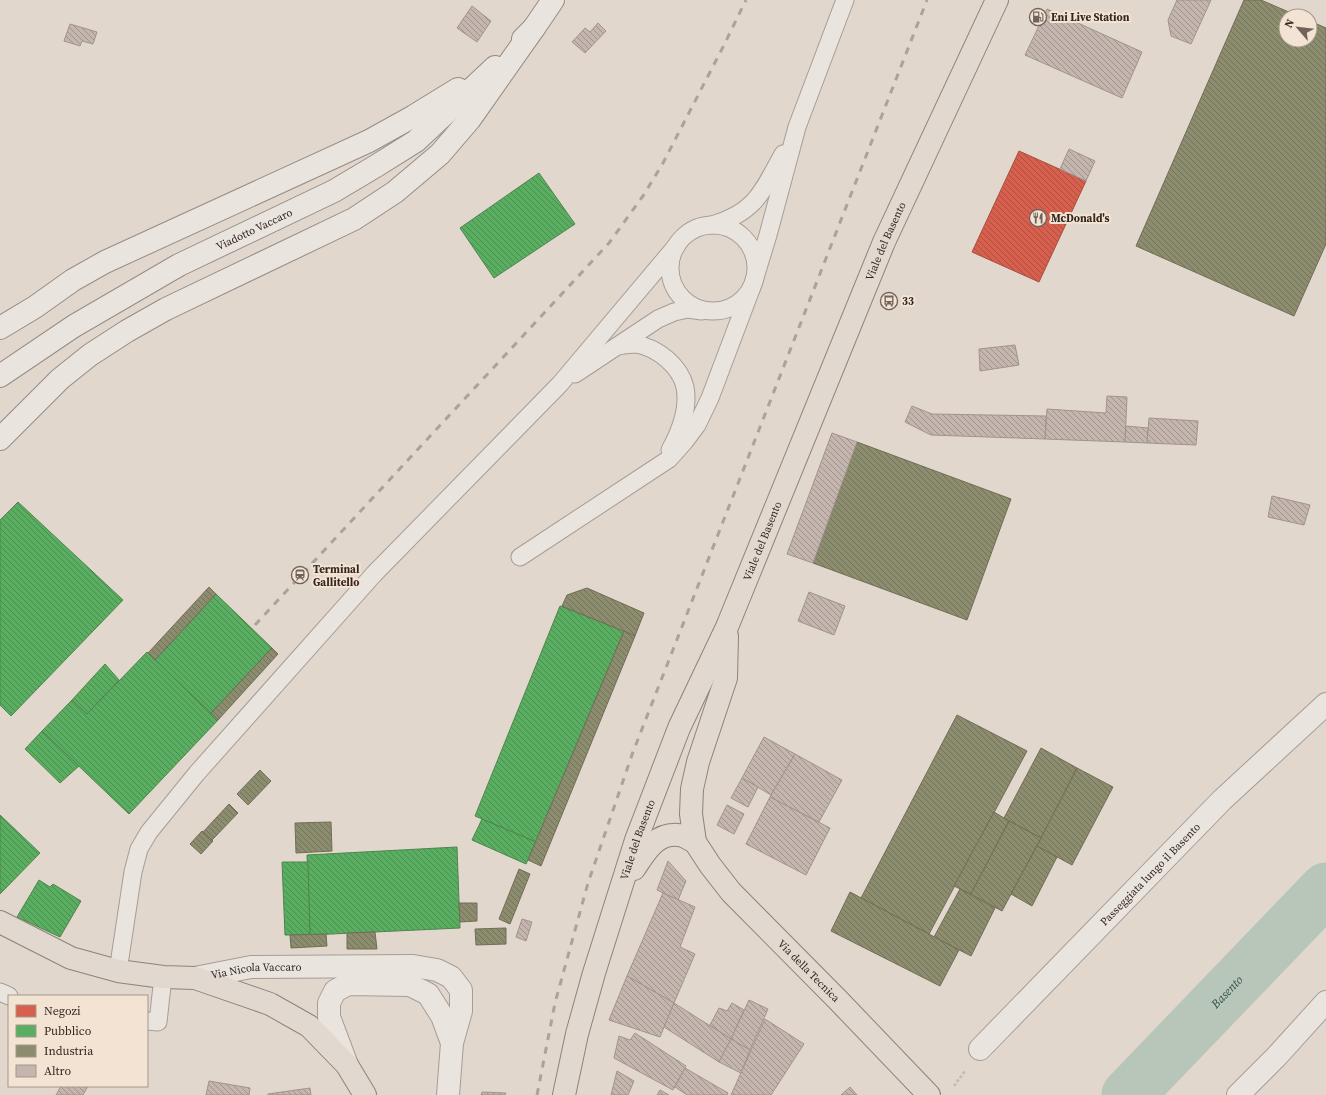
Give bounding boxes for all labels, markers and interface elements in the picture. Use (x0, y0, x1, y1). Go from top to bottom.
fuel station icon: Eni Live Station (1028, 7, 1048, 27)
north arrow (1278, 8, 1318, 48)
place label: Eni Live Station (1051, 10, 1130, 25)
text: N (1281, 16, 1298, 31)
street label: Viale del Basento (862, 200, 910, 283)
street label: Viadotto Vaccaro (214, 205, 295, 254)
restaurant icon: McDonald's (1028, 208, 1048, 228)
place label: McDonald's (1051, 211, 1109, 226)
bus stop icon: 33 (879, 291, 899, 311)
place label: 33 (902, 294, 914, 309)
street label: Viale del Basento (740, 499, 785, 583)
place label: Terminal Gallitello (313, 562, 360, 590)
station icon: Terminal Gallitello (290, 565, 310, 585)
street label: Viale del Basento (617, 797, 659, 882)
street label: Passeggiata lungo il Basento (1097, 820, 1204, 929)
street label: Via della Tecnica (774, 936, 843, 1006)
street label: Via Nicola Vaccaro (210, 960, 302, 983)
water label: Basento (1207, 972, 1247, 1012)
legend (8, 995, 148, 1087)
text: Negozi (44, 1003, 81, 1019)
text: Pubblico (44, 1023, 92, 1039)
text: Industria (44, 1043, 94, 1059)
text: Altro (44, 1063, 71, 1079)

